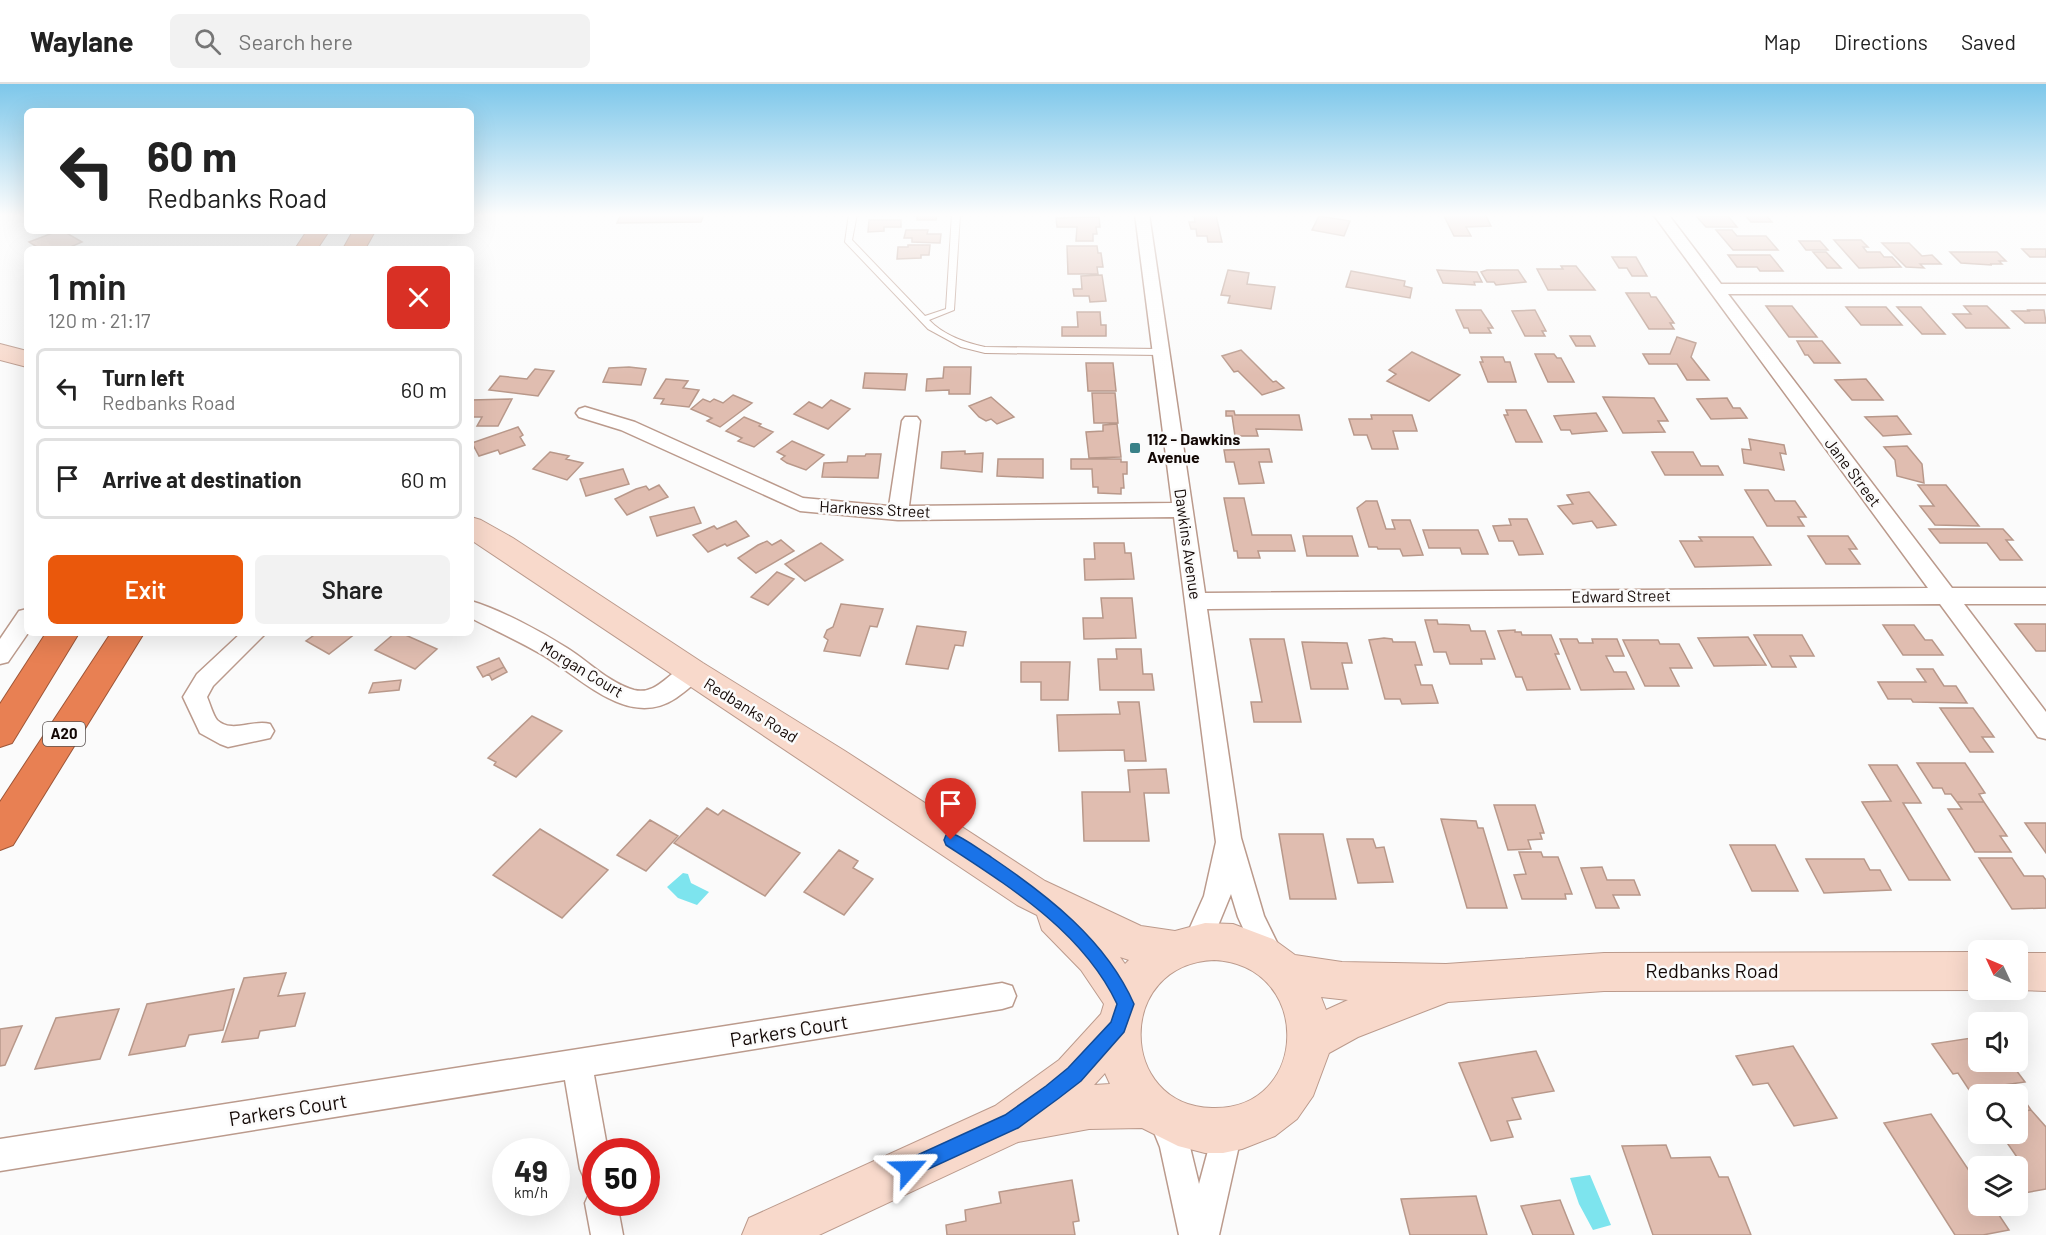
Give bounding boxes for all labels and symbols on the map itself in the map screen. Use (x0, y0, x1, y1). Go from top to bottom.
place label: 112 - Dawkins Avenue (1147, 429, 1240, 466)
street label: Jane Street (1821, 433, 1885, 510)
marker: 112 - Dawkins Avenue (1128, 441, 1142, 455)
street label: Dawkins Avenue (1171, 487, 1206, 601)
street label: Harkness Street (819, 496, 931, 521)
street label: Edward Street (1571, 585, 1671, 606)
street label: Morgan Court (537, 636, 627, 701)
street label: Redbanks Road (701, 673, 802, 746)
road number: A20 (43, 722, 85, 746)
pin (925, 778, 976, 840)
north arrow (1968, 940, 2028, 1000)
street label: Redbanks Road (1645, 958, 1779, 982)
street label: Parkers Court (728, 1009, 849, 1051)
street label: Parkers Court (227, 1088, 348, 1130)
position arrow (877, 1137, 941, 1201)
speed limit sign: 50 (582, 1138, 660, 1216)

